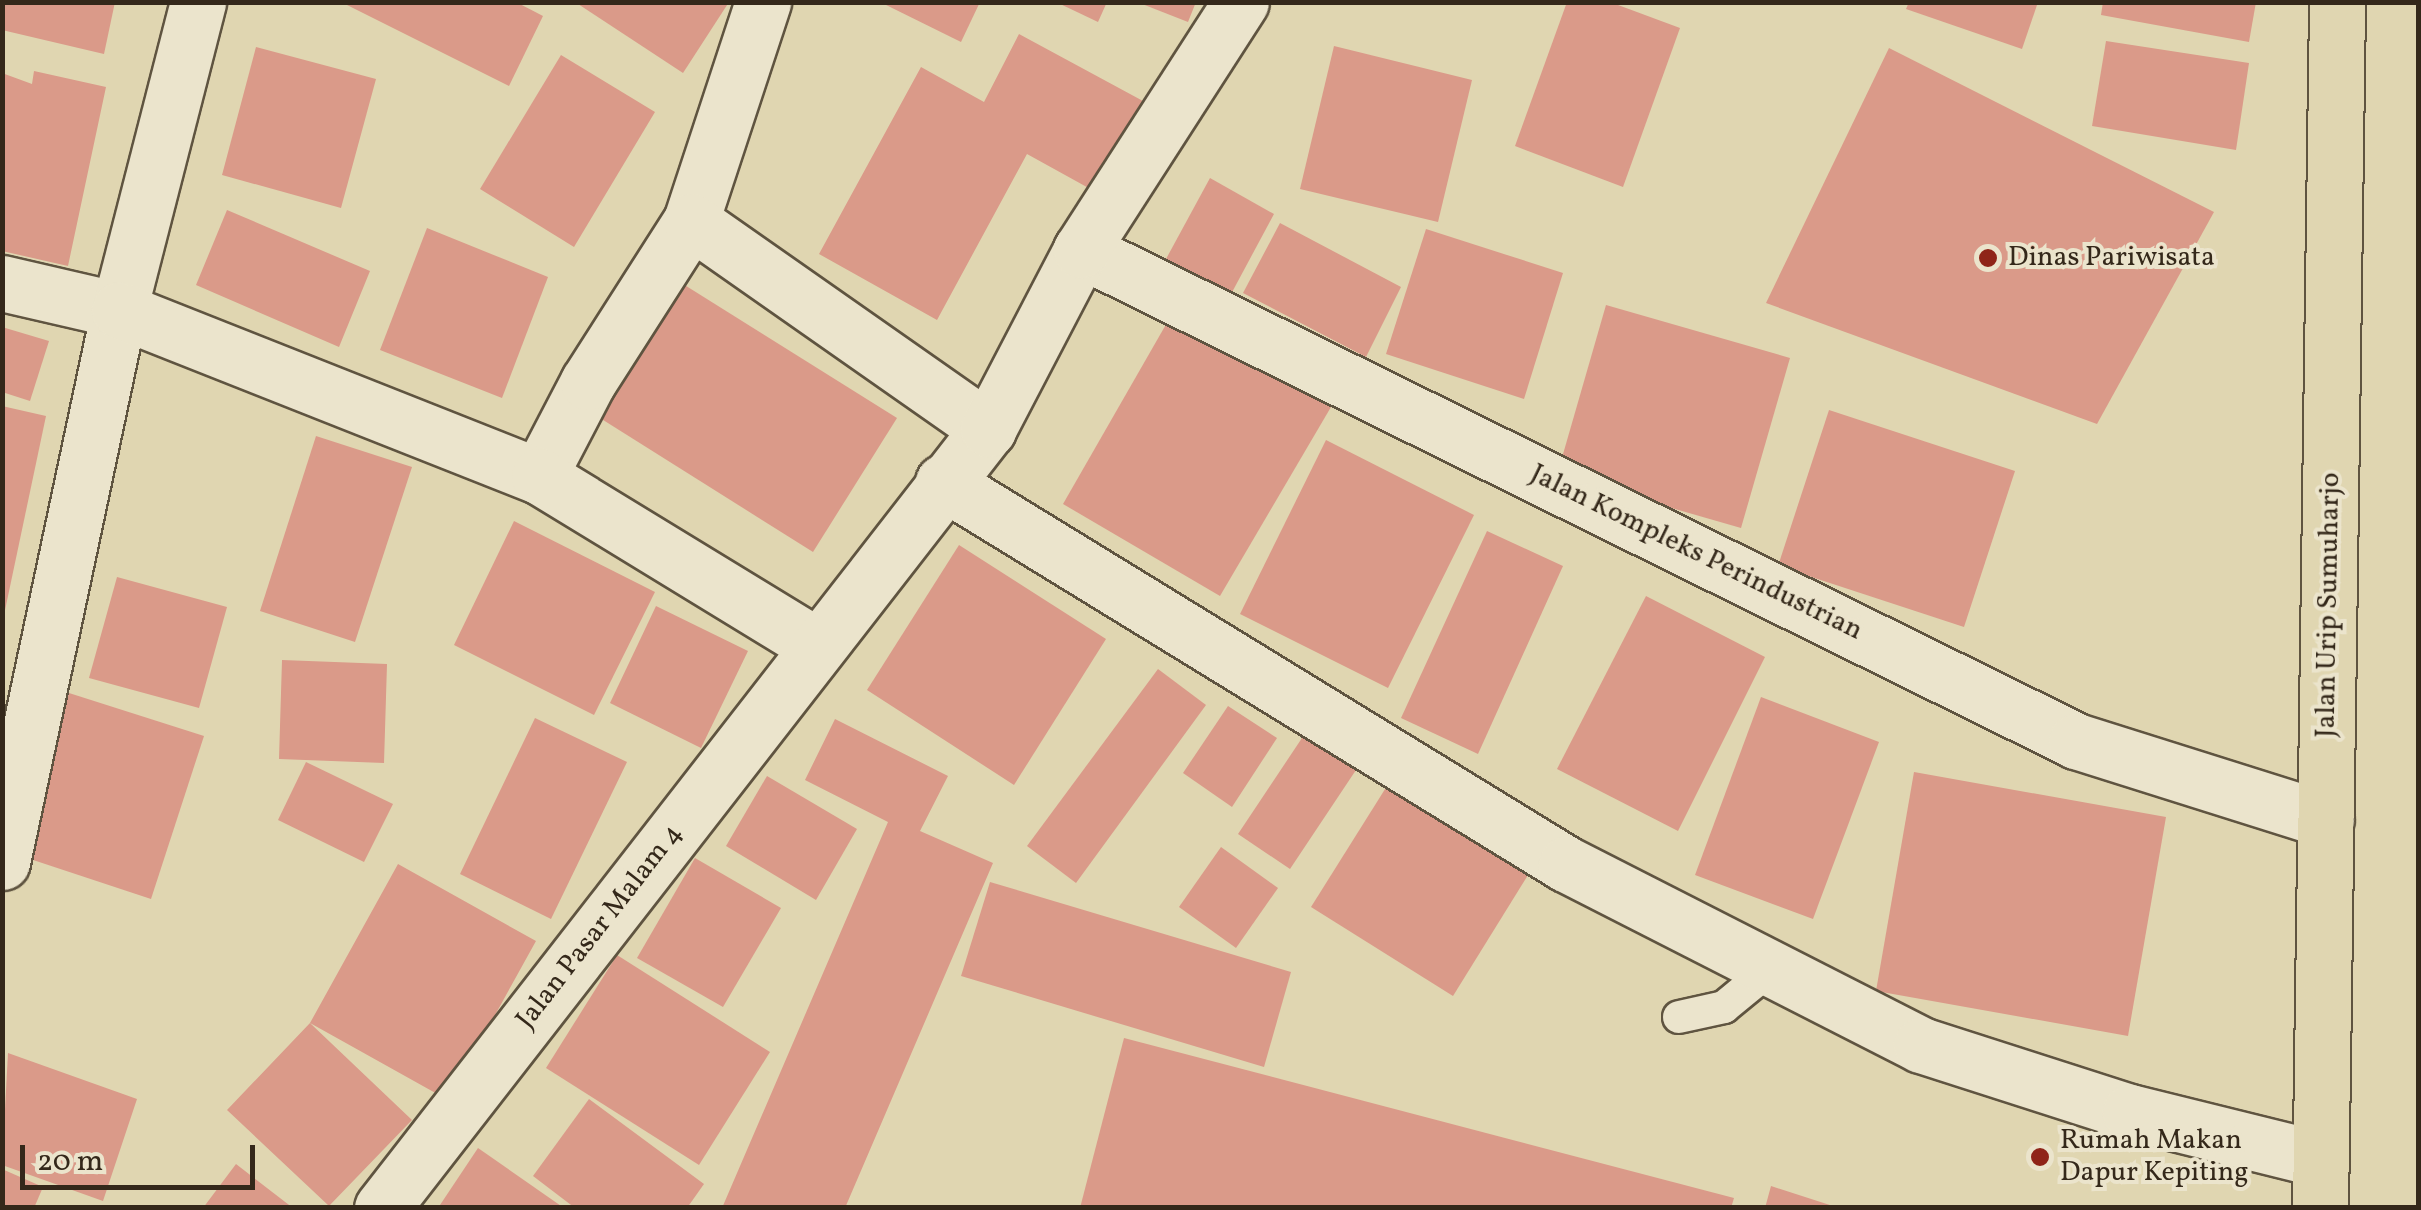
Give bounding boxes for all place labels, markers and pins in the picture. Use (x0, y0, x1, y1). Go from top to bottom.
place label: Dinas Pariwisata (2008, 241, 2215, 275)
marker: Dinas Pariwisata (1977, 247, 1999, 269)
place label: Rumah Makan Dapur Kepiting (2060, 1124, 2248, 1190)
marker: Rumah Makan Dapur Kepiting (2029, 1146, 2051, 1168)

